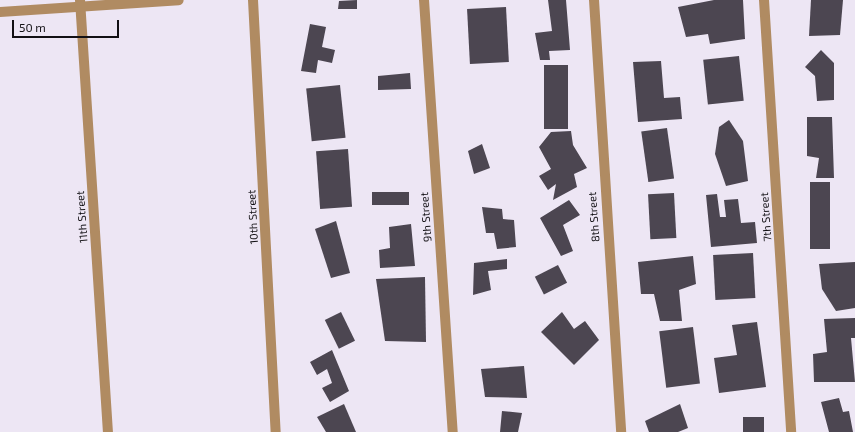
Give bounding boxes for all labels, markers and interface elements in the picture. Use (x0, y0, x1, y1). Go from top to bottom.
scale bar (14, 12, 121, 38)
text: 50 m (19, 20, 46, 34)
street label: 10th Street (245, 189, 261, 245)
street label: 11th Street (74, 190, 90, 244)
street label: 8th Street (586, 191, 602, 243)
street label: 9th Street (418, 192, 434, 242)
street label: 7th Street (758, 192, 774, 242)

